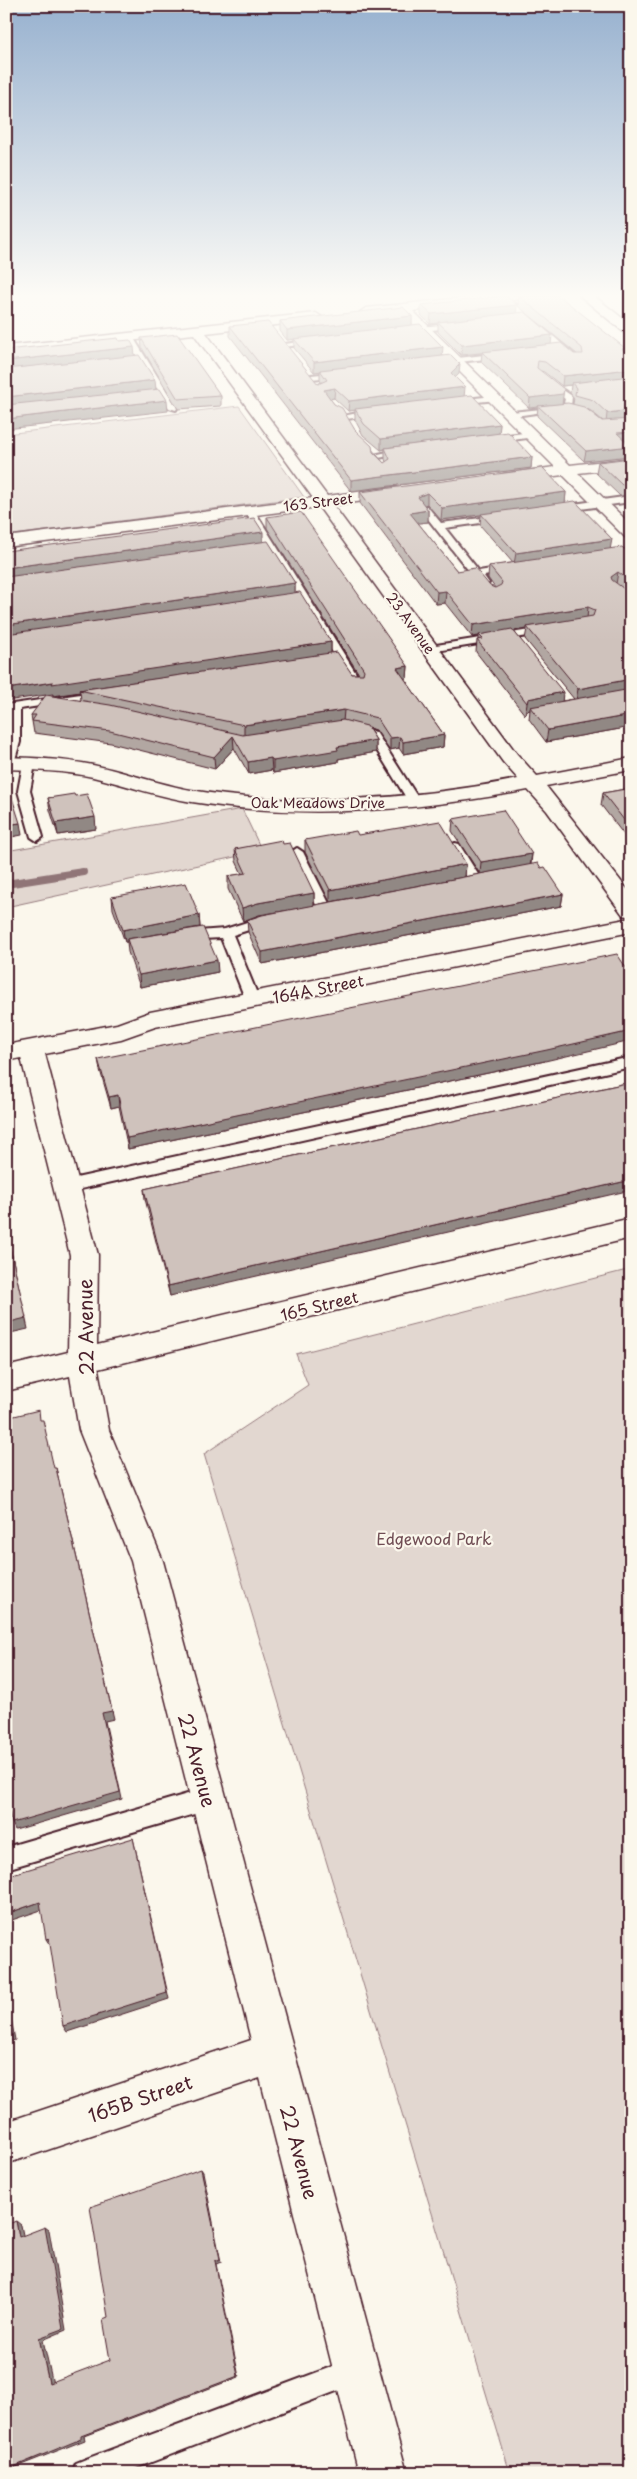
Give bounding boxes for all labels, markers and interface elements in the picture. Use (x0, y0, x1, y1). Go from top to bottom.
street label: 163 Street (282, 487, 354, 517)
street label: 23 Avenue (381, 588, 441, 658)
street label: Oak Meadows Drive (251, 792, 386, 813)
street label: 164A Street (270, 967, 366, 1009)
street label: 22 Avenue (70, 1279, 100, 1375)
street label: 165 Street (278, 1284, 360, 1326)
park label: Edgewood Park (376, 1526, 492, 1550)
street label: 22 Avenue (172, 1710, 224, 1810)
street label: 165B Street (84, 2067, 196, 2129)
street label: 22 Avenue (274, 2102, 326, 2202)

